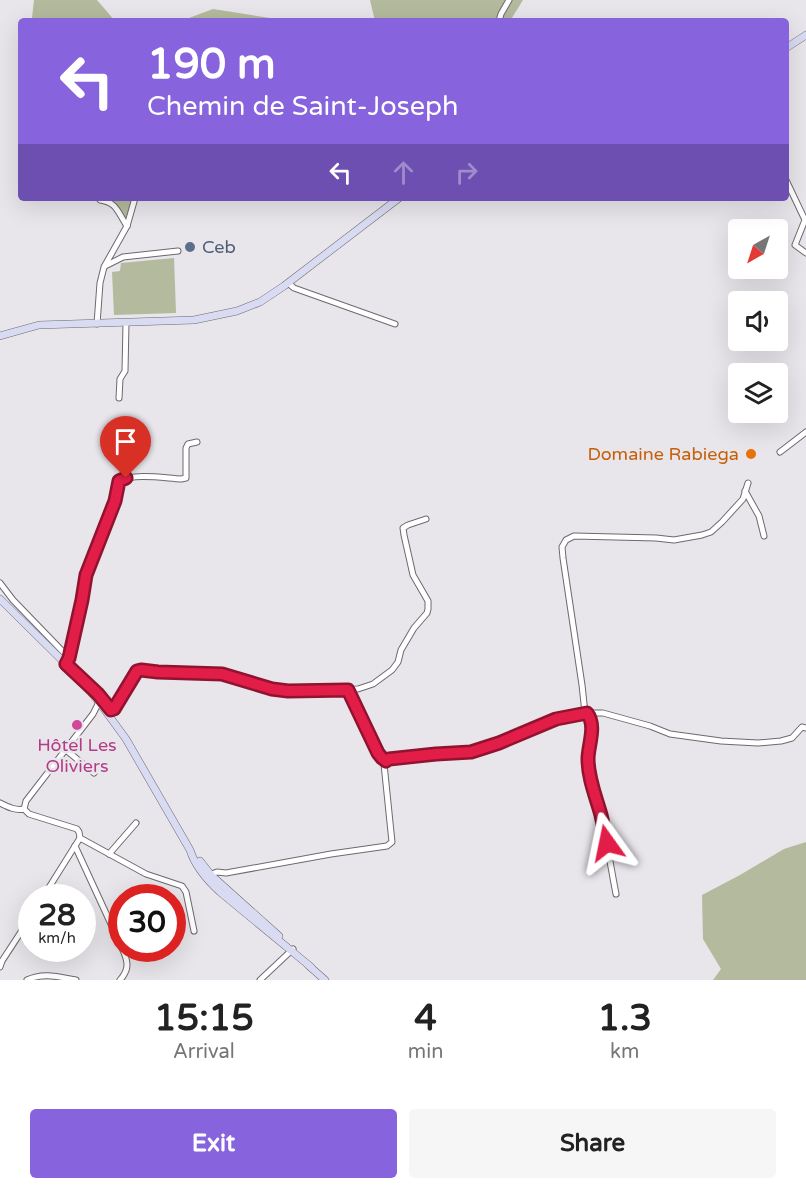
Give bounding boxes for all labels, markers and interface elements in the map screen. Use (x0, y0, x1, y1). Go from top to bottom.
text: 190 m (147, 39, 276, 90)
icon: left (48, 42, 126, 120)
text: Chemin de Saint-Joseph (147, 90, 459, 123)
icon: left (324, 156, 357, 189)
icon: ahead (387, 156, 420, 189)
icon: right (450, 156, 483, 189)
north arrow (728, 219, 788, 279)
map controls (728, 219, 788, 423)
place label: Ceb (202, 236, 236, 258)
marker: Ceb (183, 240, 197, 254)
button: sound (728, 291, 788, 351)
button: layers (728, 363, 788, 423)
pin (100, 416, 151, 478)
icon: arrive (109, 425, 142, 458)
place label: Domaine Rabiega (587, 443, 739, 465)
marker: Domaine Rabiega (744, 447, 758, 461)
marker: Hôtel Les Oliviers (70, 718, 84, 732)
place label: Hôtel Les Oliviers (37, 734, 117, 777)
position arrow (575, 811, 639, 875)
speed limit sign: 30 (108, 884, 186, 962)
text: 28 (38, 897, 76, 934)
text: km/h (38, 929, 76, 947)
text: 15:15 (154, 997, 254, 1040)
text: 4 (414, 997, 437, 1040)
text: 1.3 (597, 997, 652, 1040)
text: Arrival (173, 1040, 235, 1064)
text: min (408, 1040, 443, 1064)
text: km (610, 1040, 639, 1064)
button: Exit (30, 1109, 397, 1178)
button: Share (409, 1109, 776, 1178)

